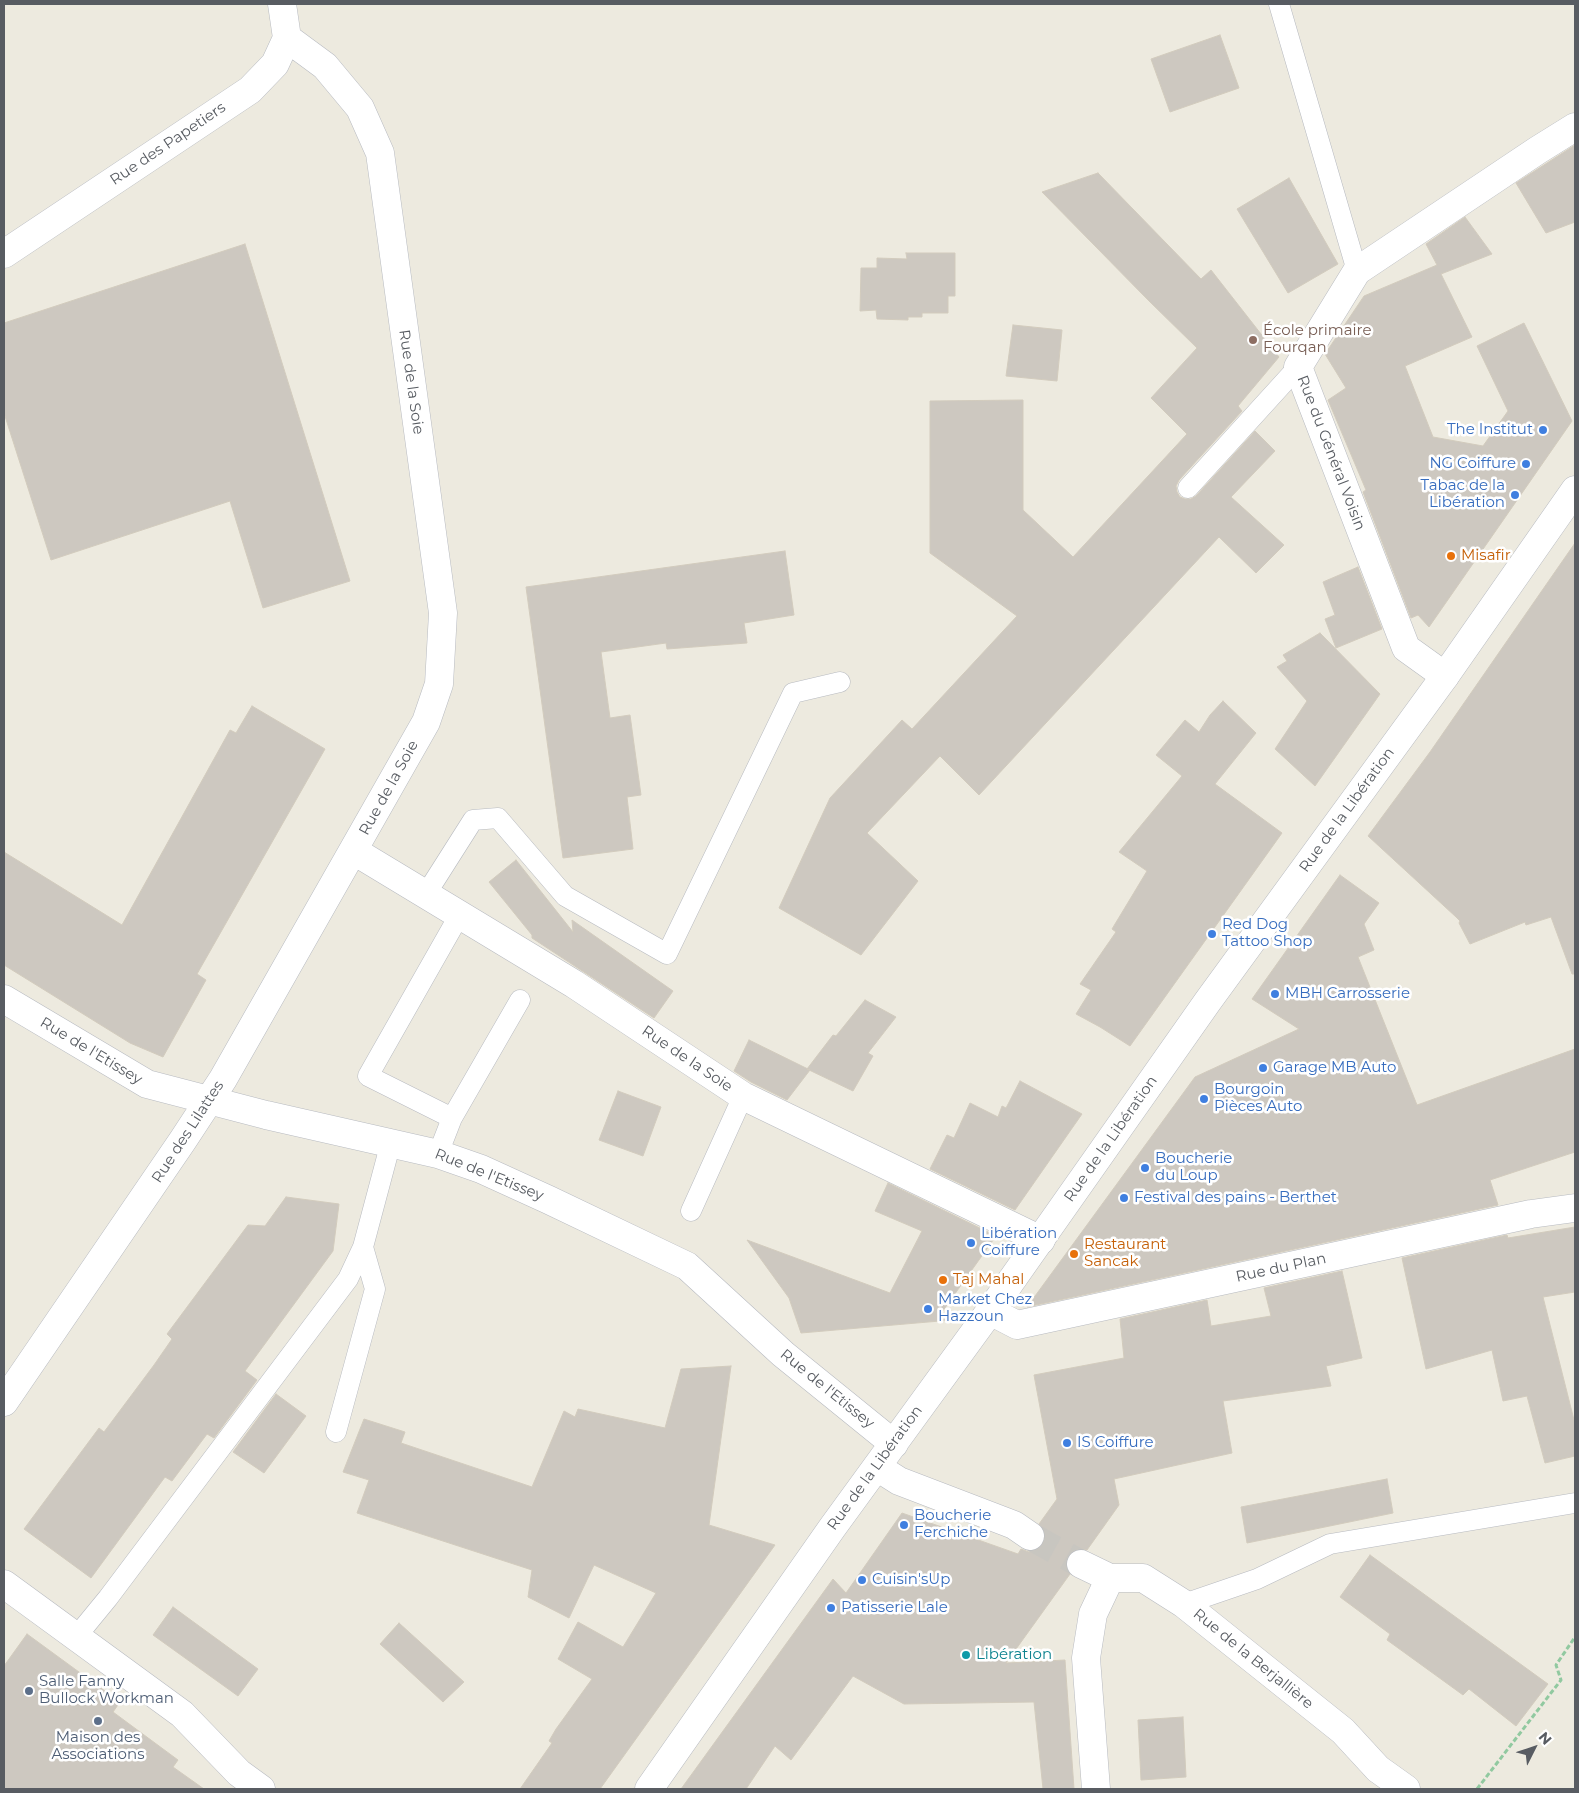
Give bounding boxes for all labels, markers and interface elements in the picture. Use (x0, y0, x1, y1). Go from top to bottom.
street label: Rue des Papetiers (107, 99, 229, 189)
place label: École primaire Fourqan (1263, 322, 1371, 357)
street label: Rue de la Soie (395, 328, 427, 436)
marker: École primaire Fourqan (1247, 334, 1259, 346)
street label: Rue du Général Voisin (1293, 373, 1369, 533)
place label: The Institut (1447, 421, 1533, 439)
marker: The Institut (1537, 424, 1549, 436)
place label: NG Coiffure (1429, 455, 1516, 473)
marker: NG Coiffure (1520, 458, 1532, 470)
place label: Tabac de la Libération (1421, 477, 1505, 512)
marker: Tabac de la Libération (1509, 489, 1521, 501)
place label: Misafir (1461, 547, 1511, 565)
marker: Misafir (1445, 550, 1457, 562)
street label: Rue de la Soie (356, 737, 422, 839)
street label: Rue de la Libération (1296, 744, 1398, 876)
place label: Red Dog Tattoo Shop (1222, 916, 1312, 951)
marker: Red Dog Tattoo Shop (1206, 928, 1218, 940)
place label: MBH Carrosserie (1285, 985, 1410, 1003)
marker: MBH Carrosserie (1269, 988, 1281, 1000)
street label: Rue de l'Etissey (37, 1013, 145, 1089)
street label: Rue de la Soie (638, 1022, 736, 1096)
place label: Garage MB Auto (1273, 1059, 1396, 1077)
marker: Garage MB Auto (1257, 1062, 1269, 1074)
street label: Rue de la Libération (1061, 1072, 1161, 1206)
street label: Rue des Lilattes (148, 1078, 228, 1186)
place label: Bourgoin Pièces Auto (1214, 1081, 1302, 1116)
marker: Bourgoin Pièces Auto (1198, 1093, 1210, 1105)
street label: Rue de l'Etissey (432, 1145, 546, 1205)
place label: Boucherie du Loup (1155, 1150, 1232, 1185)
marker: Boucherie du Loup (1139, 1162, 1151, 1174)
place label: Festival des pains - Berthet (1134, 1189, 1337, 1207)
marker: Festival des pains - Berthet (1118, 1192, 1130, 1204)
place label: Libération Coiffure (981, 1225, 1057, 1260)
place label: Restaurant Sancak (1084, 1236, 1166, 1271)
marker: Libération Coiffure (965, 1237, 977, 1249)
marker: Restaurant Sancak (1068, 1248, 1080, 1260)
street label: Rue du Plan (1234, 1250, 1328, 1286)
place label: Taj Mahal (953, 1271, 1024, 1289)
marker: Taj Mahal (937, 1274, 949, 1286)
place label: Market Chez Hazzoun (938, 1291, 1032, 1326)
marker: Market Chez Hazzoun (922, 1303, 934, 1315)
street label: Rue de l'Etissey (776, 1346, 878, 1432)
street label: Rue de la Libération (824, 1402, 926, 1534)
place label: IS Coiffure (1077, 1434, 1154, 1452)
marker: IS Coiffure (1061, 1437, 1073, 1449)
place label: Boucherie Ferchiche (914, 1507, 991, 1542)
marker: Boucherie Ferchiche (898, 1519, 910, 1531)
place label: Cuisin'sUp (872, 1571, 950, 1589)
marker: Cuisin'sUp (856, 1574, 868, 1586)
place label: Patisserie Lale (841, 1599, 948, 1617)
marker: Patisserie Lale (825, 1602, 837, 1614)
street label: Rue de la Berjallière (1189, 1605, 1317, 1713)
place label: Libération (976, 1646, 1052, 1664)
marker: Libération (960, 1649, 972, 1661)
place label: Salle Fanny Bullock Workman (39, 1673, 174, 1708)
marker: Salle Fanny Bullock Workman (23, 1685, 35, 1697)
marker: Maison des Associations (92, 1715, 104, 1727)
north arrow (1509, 1723, 1559, 1773)
text: N (1535, 1728, 1556, 1748)
place label: Maison des Associations (52, 1729, 144, 1764)

